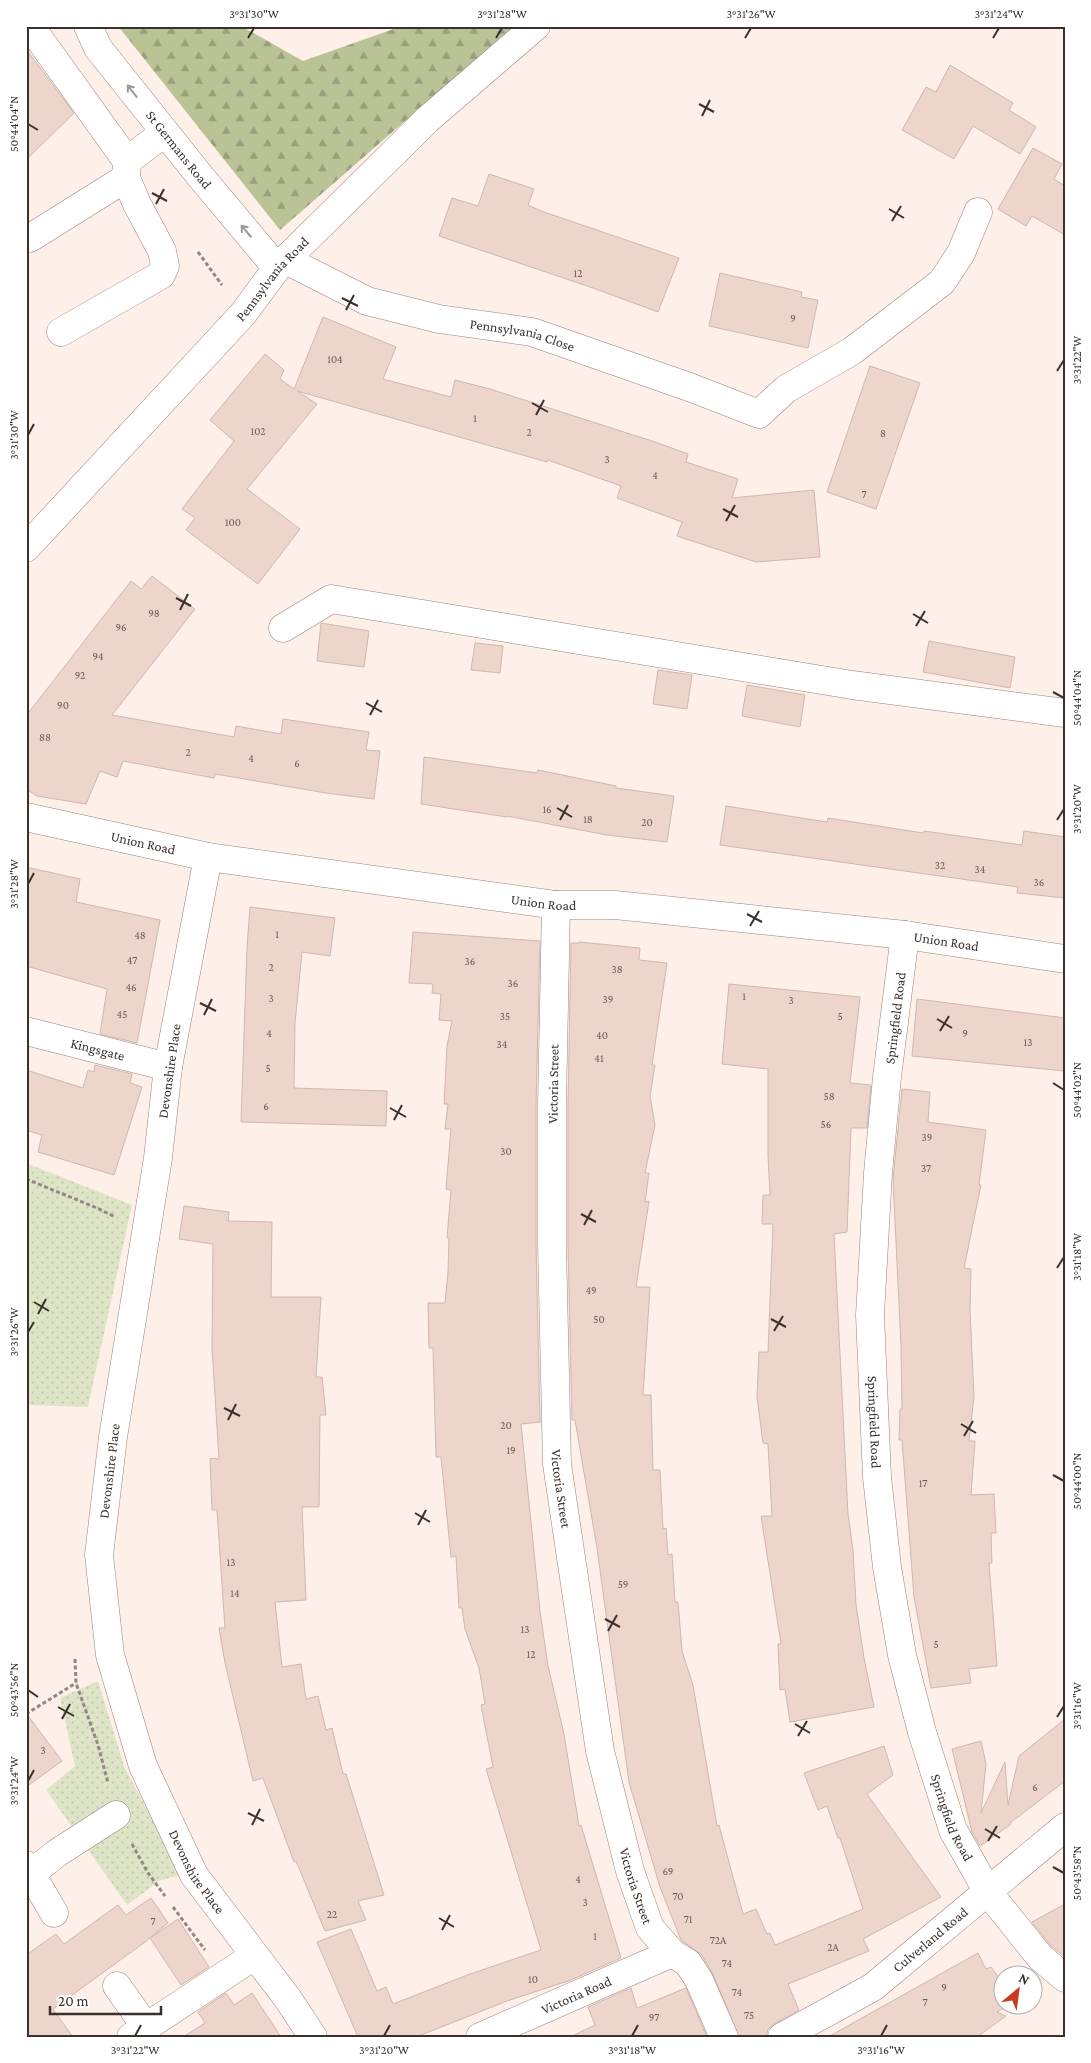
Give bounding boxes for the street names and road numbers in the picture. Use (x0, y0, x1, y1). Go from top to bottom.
street label: St Germans Road (143, 107, 216, 192)
street label: Pennsylvania Road (233, 233, 312, 324)
street label: Pennsylvania Close (469, 315, 577, 354)
street label: Union Road (109, 828, 178, 858)
street label: Union Road (510, 891, 577, 913)
street label: Union Road (913, 928, 981, 954)
street label: Springfield Road (881, 970, 909, 1065)
street label: Devonshire Place (154, 1023, 184, 1119)
street label: Kingsgate (69, 1035, 127, 1064)
street label: Victoria Street (544, 1044, 562, 1124)
street label: Springfield Road (865, 1376, 885, 1469)
street label: Devonshire Place (95, 1423, 123, 1519)
street label: Victoria Street (549, 1449, 575, 1529)
street label: Springfield Road (928, 1772, 977, 1864)
street label: Devonshire Place (166, 1827, 228, 1917)
street label: Victoria Street (616, 1846, 656, 1927)
street label: Culverland Road (889, 1903, 971, 1975)
street label: Victoria Road (539, 1972, 614, 2017)

